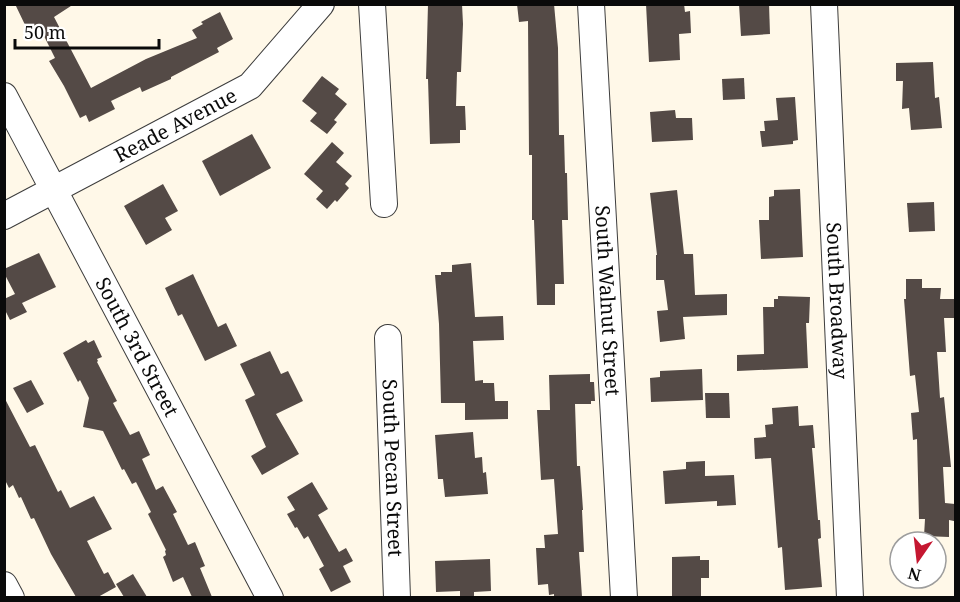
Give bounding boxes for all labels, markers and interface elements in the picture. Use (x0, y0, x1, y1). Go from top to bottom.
scale bar (15, 12, 159, 50)
text: 50 m (24, 20, 66, 44)
street label: Reade Avenue (109, 81, 241, 168)
street label: South Walnut Street (589, 205, 627, 397)
street label: South Broadway (821, 222, 854, 380)
street label: South 3rd Street (89, 272, 185, 421)
street label: South Pecan Street (376, 379, 410, 557)
north arrow (888, 530, 948, 590)
text: N (905, 562, 923, 587)

